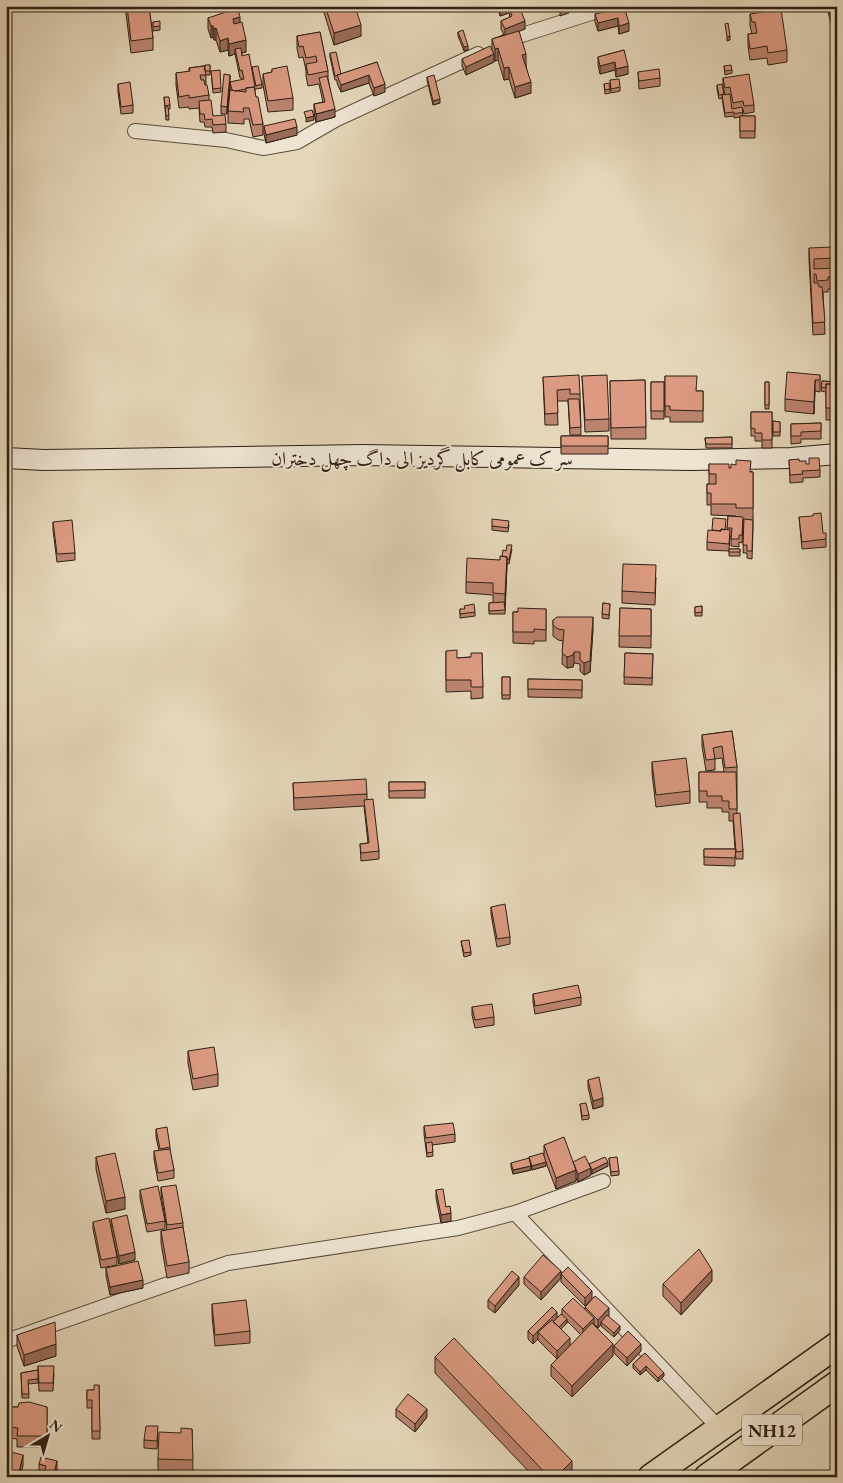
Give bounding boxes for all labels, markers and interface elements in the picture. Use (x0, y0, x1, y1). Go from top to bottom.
street label: سر ک عمومی کابل گردیز الی داگ چهل دختران (271, 446, 573, 472)
north arrow (22, 1410, 72, 1460)
road number: NH12 (742, 1414, 802, 1446)
text: N (46, 1415, 67, 1437)

